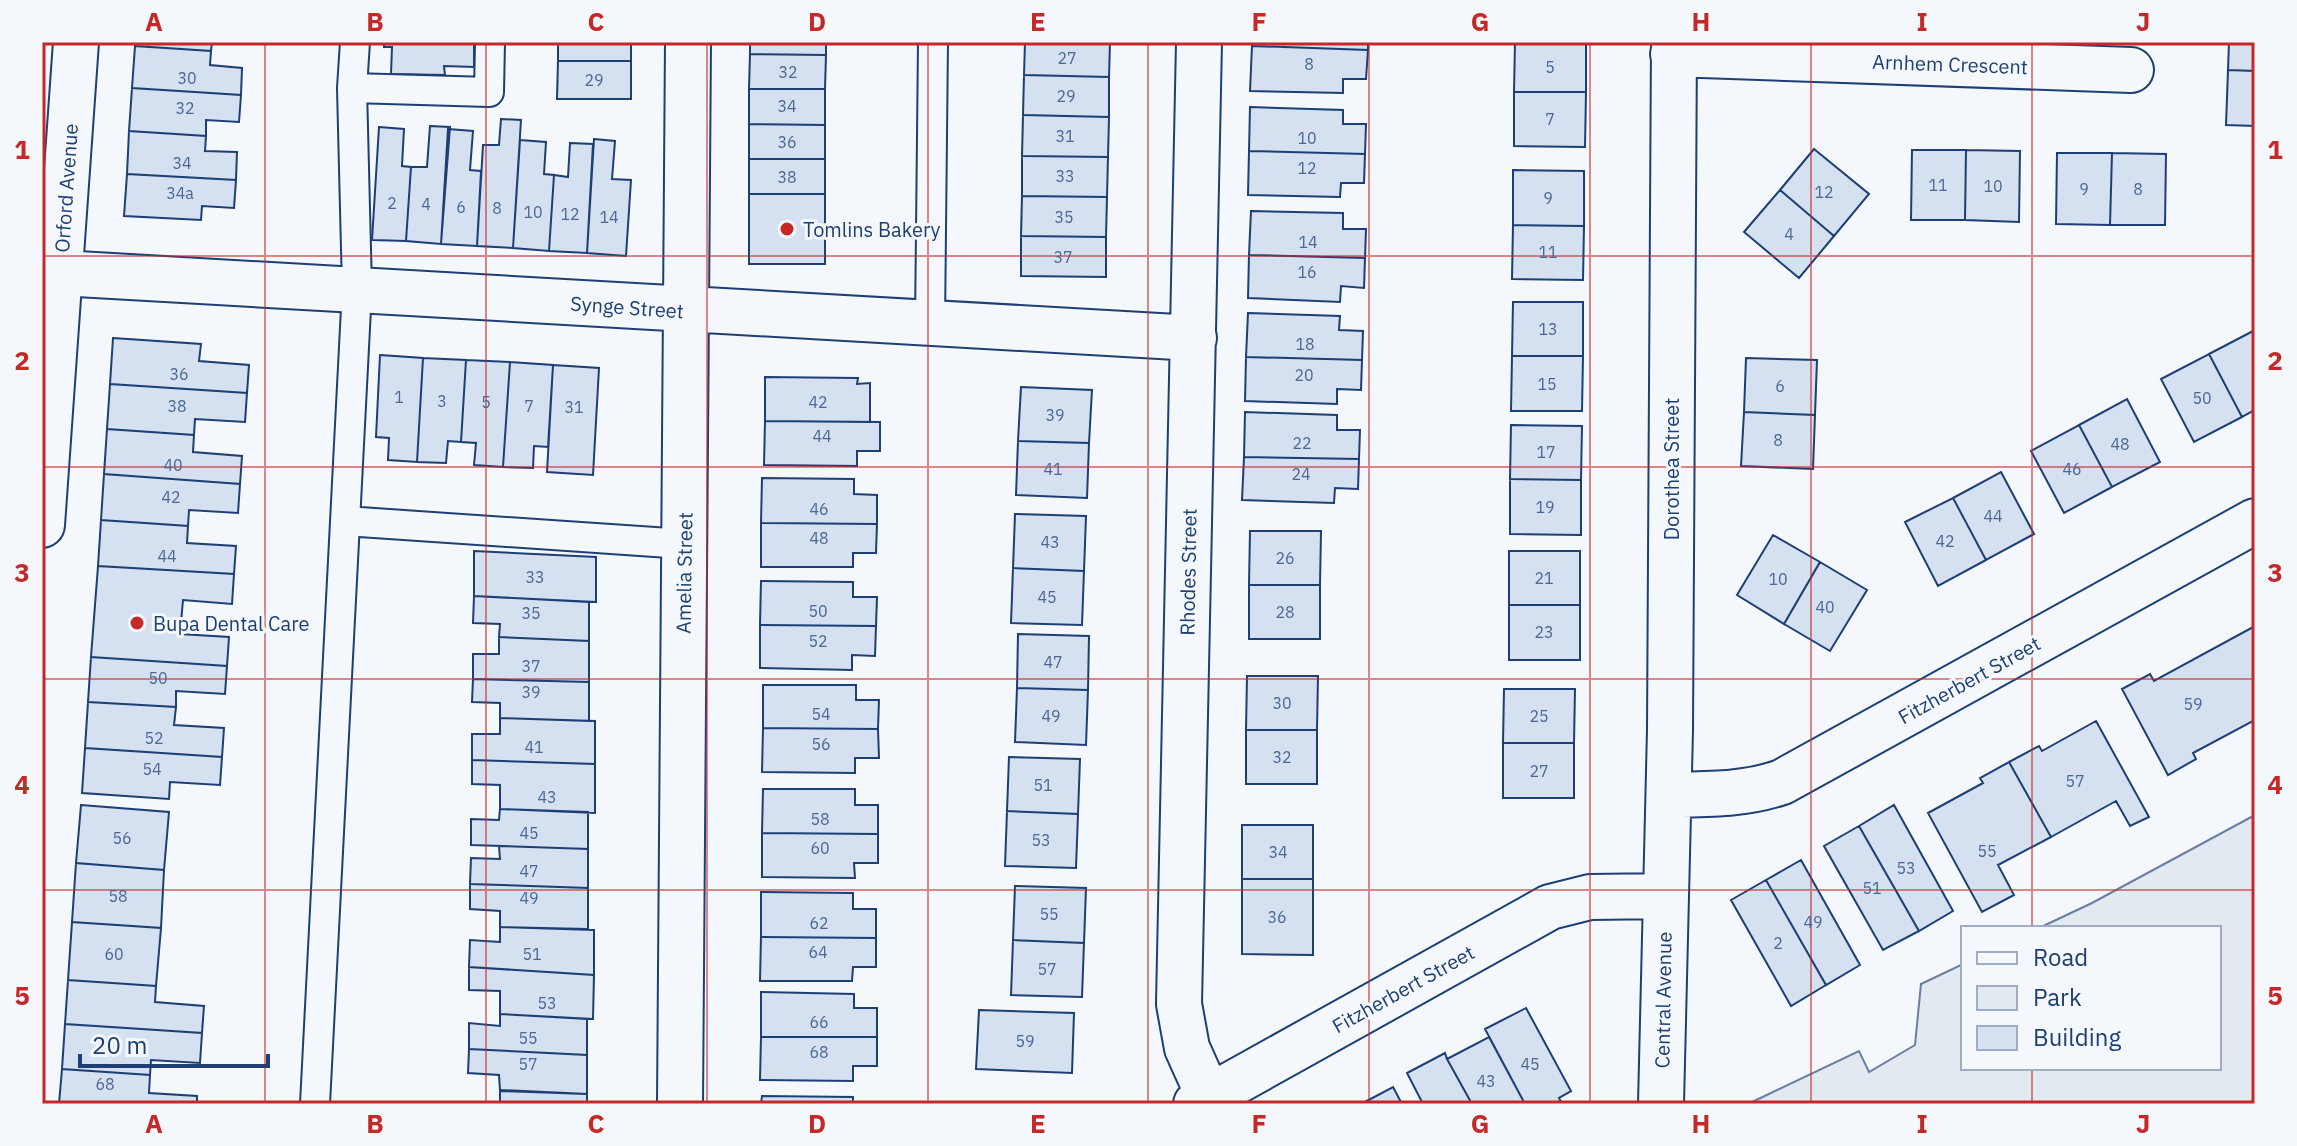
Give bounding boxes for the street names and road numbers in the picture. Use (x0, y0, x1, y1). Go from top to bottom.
street label: Arnhem Crescent (1872, 48, 2028, 80)
street label: Orford Avenue (48, 122, 84, 254)
street label: Synge Street (569, 290, 685, 324)
street label: Dorothea Street (1658, 398, 1685, 540)
street label: Rhodes Street (1173, 508, 1203, 636)
street label: Amelia Street (669, 512, 699, 634)
street label: Fitzherbert Street (1893, 630, 2045, 730)
street label: Central Avenue (1648, 931, 1678, 1069)
street label: Fitzherbert Street (1327, 939, 1479, 1039)

